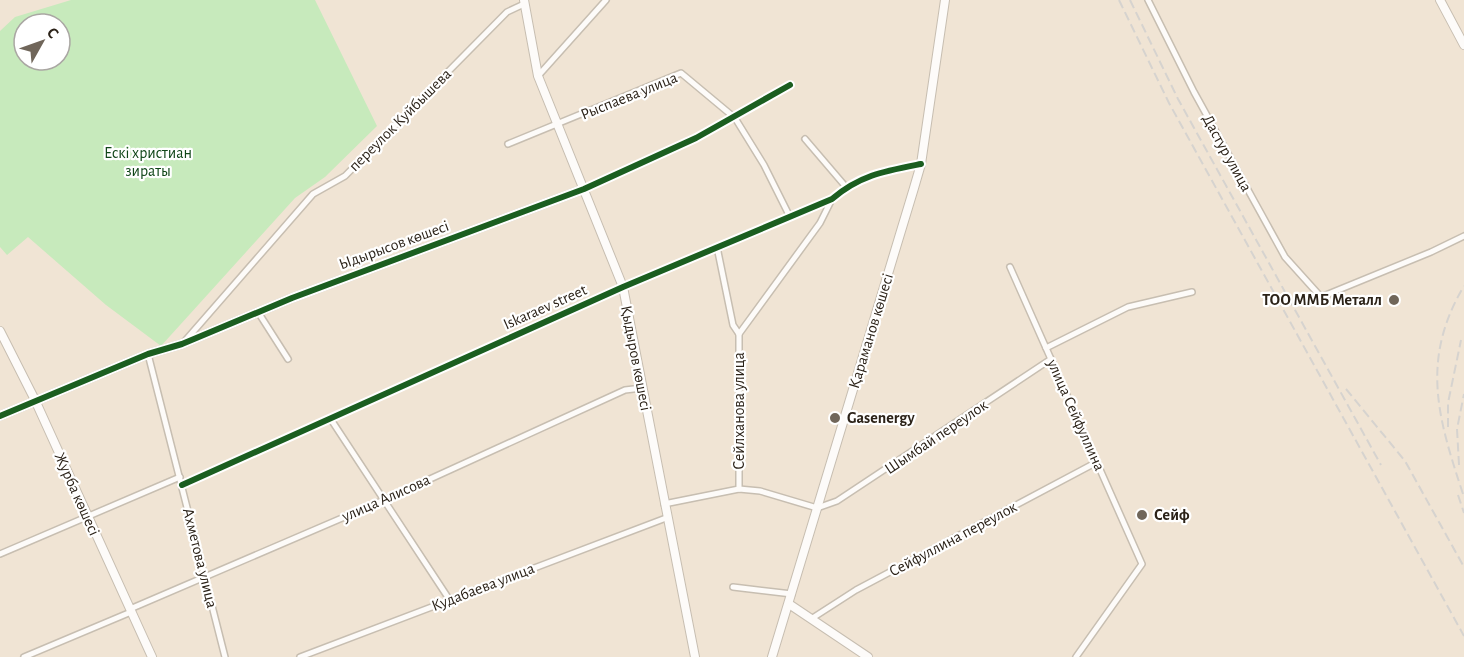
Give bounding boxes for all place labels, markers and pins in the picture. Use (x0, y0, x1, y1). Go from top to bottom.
place label: ТОО ММБ Металл (1262, 292, 1382, 308)
marker: ТОО ММБ Металл (1387, 293, 1401, 307)
place label: Gasenergy (847, 410, 915, 427)
marker: Gasenergy (828, 411, 842, 425)
place label: Сейф (1154, 507, 1190, 523)
marker: Сейф (1135, 508, 1149, 522)

